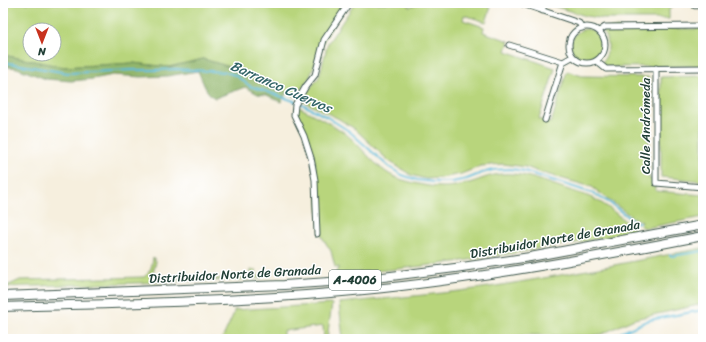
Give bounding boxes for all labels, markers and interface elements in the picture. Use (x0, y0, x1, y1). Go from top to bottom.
north arrow (22, 22, 62, 62)
text: N (38, 42, 47, 61)
water label: Barranco Cuervos (226, 53, 338, 122)
street label: Calle Andrómeda (634, 77, 657, 174)
street label: Distribuidor Norte de Granada (468, 213, 642, 265)
street label: Distribuidor Norte de Granada (148, 258, 322, 290)
road number: A-4006 (329, 270, 381, 290)

